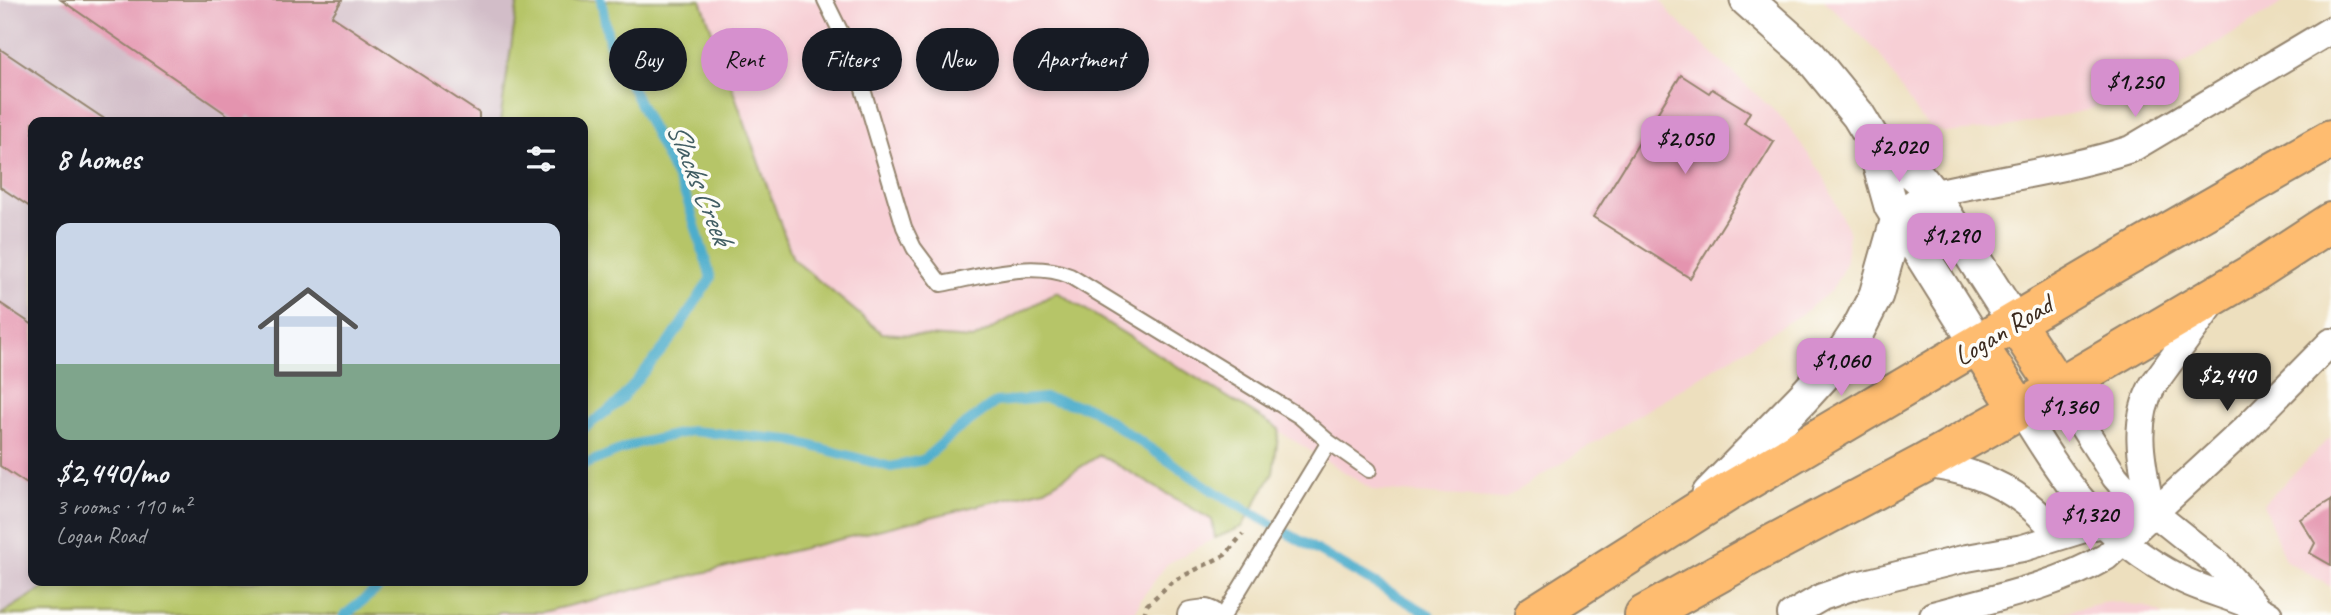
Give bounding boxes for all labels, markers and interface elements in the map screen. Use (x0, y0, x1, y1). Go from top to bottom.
chip: Buy (609, 28, 687, 91)
chip: Rent (701, 28, 788, 91)
chip: Filters (802, 28, 902, 91)
chip: New (916, 28, 999, 91)
chip: Apartment (1013, 28, 1149, 91)
pin: $1,250 (2078, 60, 2192, 119)
text: $1,250 (2107, 67, 2163, 96)
pin: $2,050 (1628, 116, 1742, 176)
water label: Slacks Creek (658, 117, 744, 255)
text: $2,050 (1657, 124, 1713, 153)
pin: $2,020 (1842, 124, 1956, 184)
text: $2,020 (1871, 132, 1927, 161)
text: 8 homes (56, 140, 141, 178)
icon: filters (522, 140, 560, 178)
pin: $1,290 (1894, 214, 2008, 273)
text: $1,290 (1923, 221, 1979, 250)
icon: home (245, 269, 371, 395)
street label: Logan Road (1947, 285, 2062, 373)
pin: $1,060 (1784, 338, 1898, 398)
text: $1,060 (1813, 346, 1869, 375)
pin: $2,440 (2170, 354, 2284, 413)
text: $2,440 (2199, 361, 2255, 390)
pin: $1,360 (2012, 384, 2126, 444)
text: $1,360 (2041, 392, 2097, 421)
text: $2,440/mo (56, 454, 168, 492)
text: 3 rooms · 110 m² (56, 492, 191, 521)
pin: $1,320 (2033, 492, 2147, 552)
text: $1,320 (2062, 500, 2118, 529)
text: Logan Road (56, 521, 146, 550)

